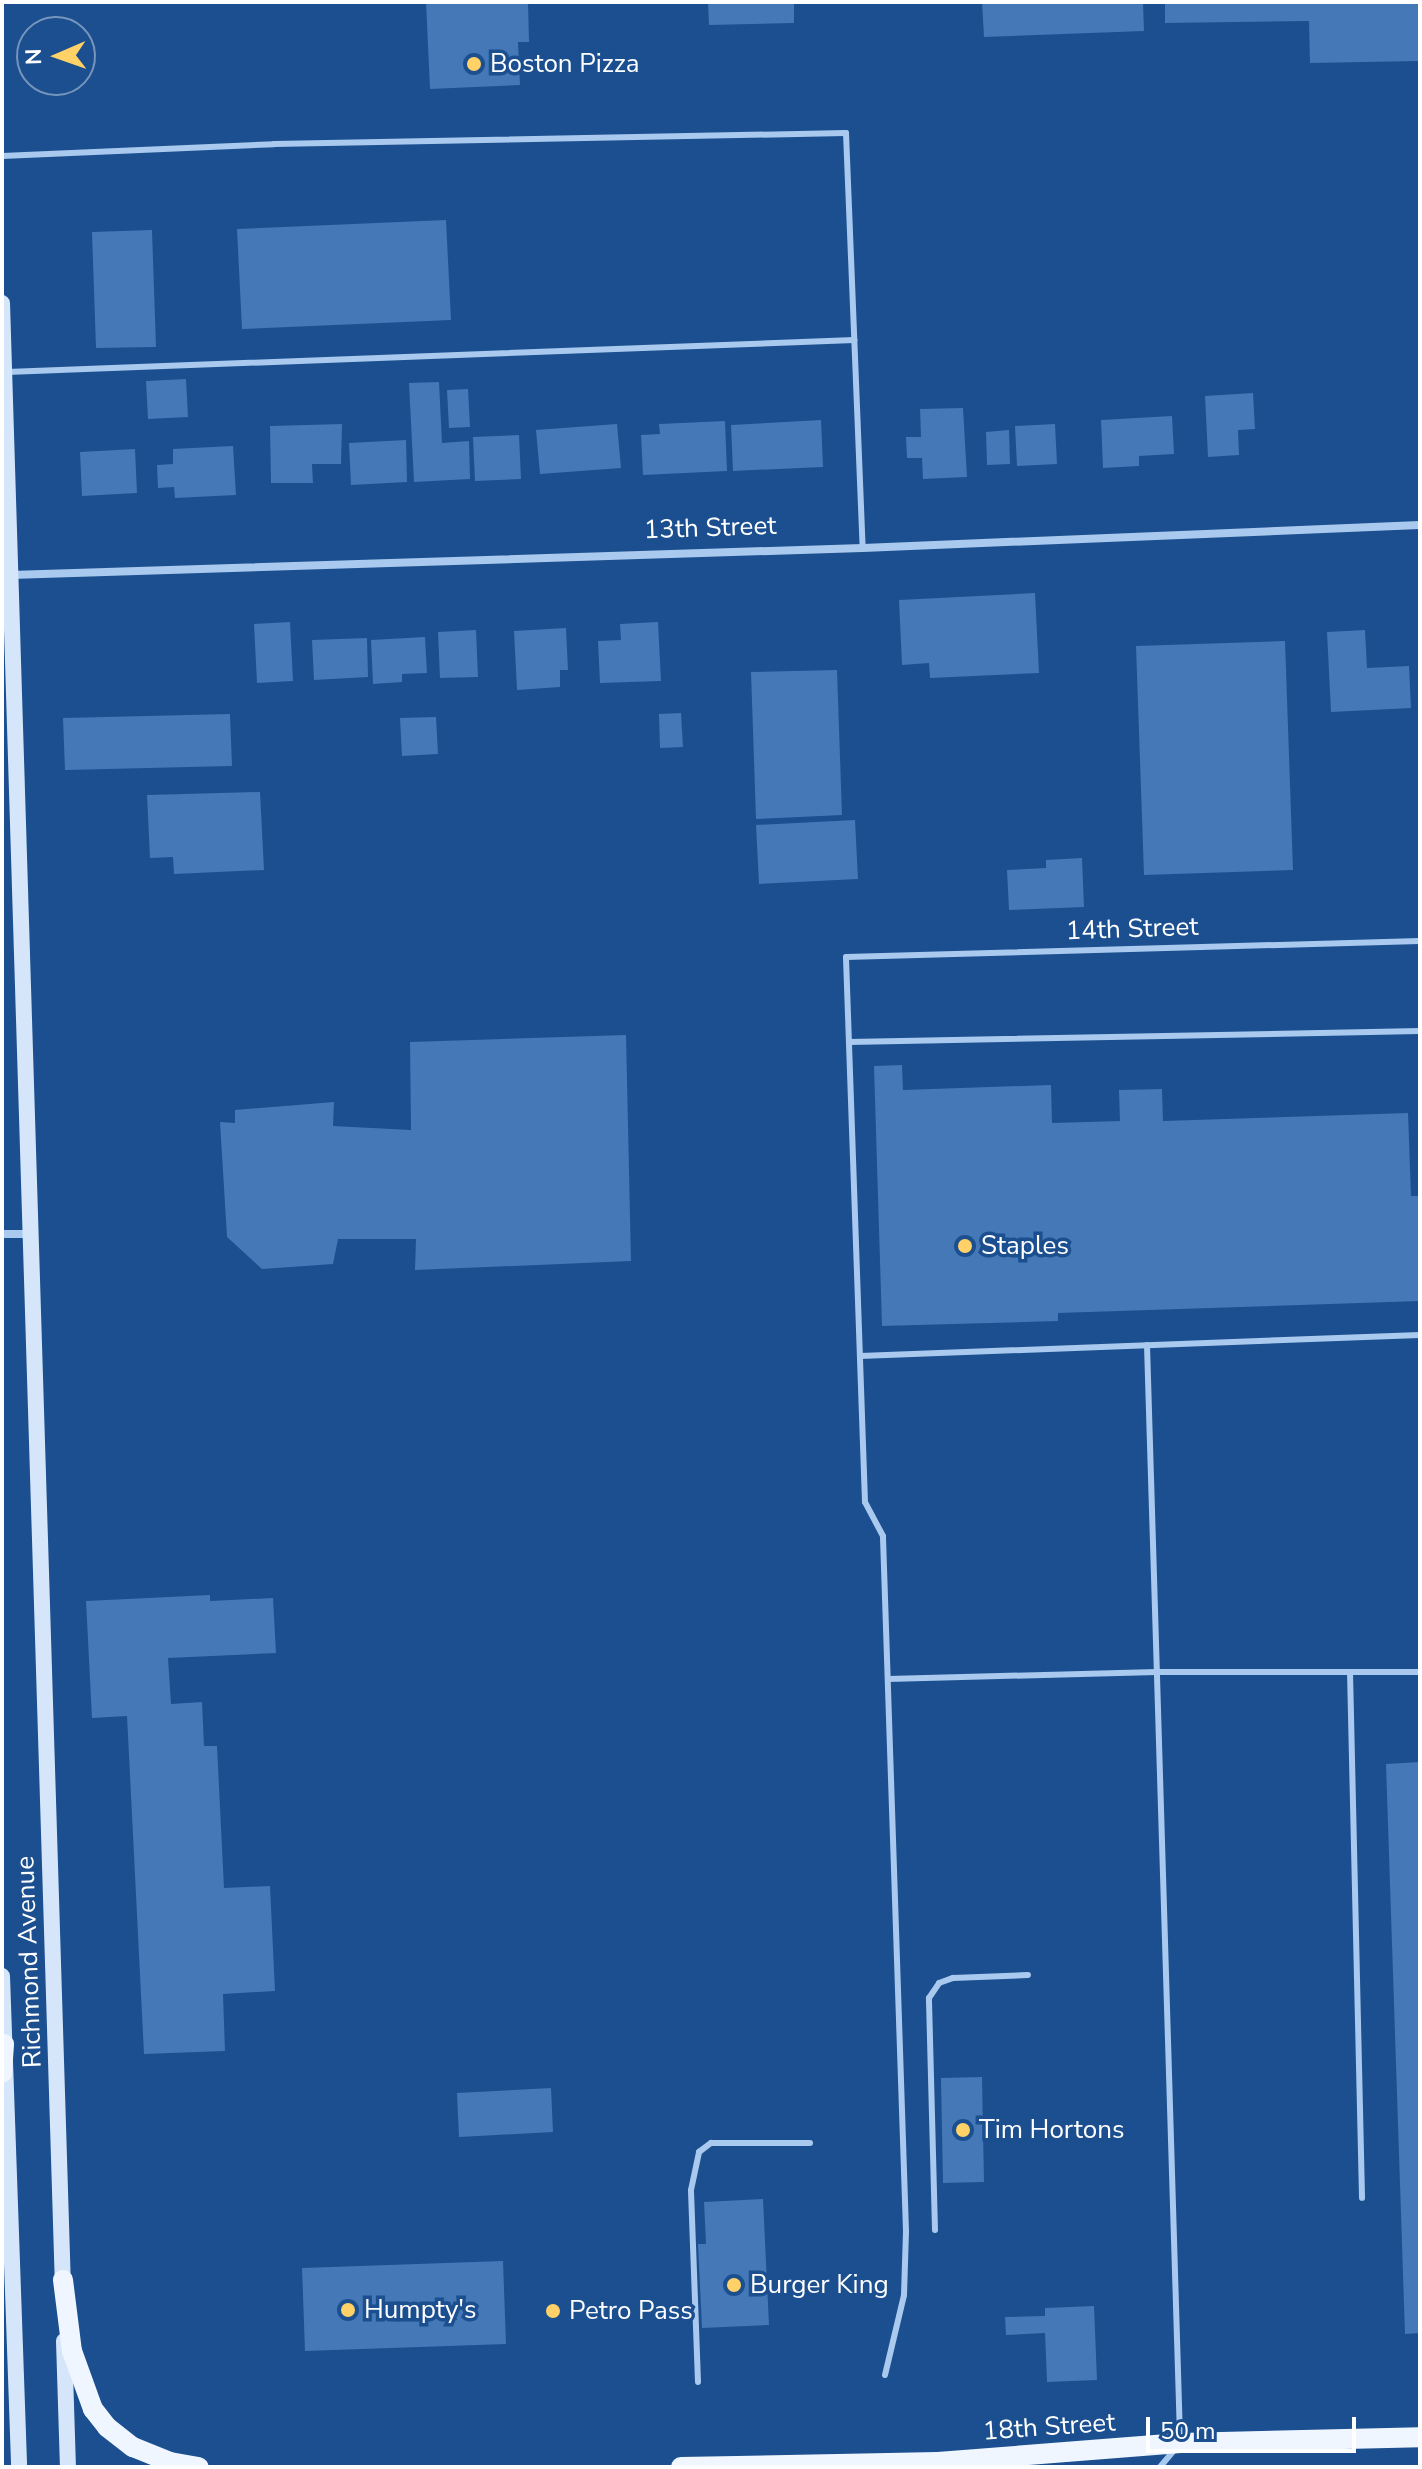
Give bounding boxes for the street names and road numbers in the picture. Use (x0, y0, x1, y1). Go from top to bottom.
street label: 13th Street (643, 510, 777, 546)
street label: 14th Street (1065, 911, 1199, 947)
street label: Richmond Avenue (10, 1856, 48, 2068)
street label: 18th Street (982, 2407, 1116, 2447)

